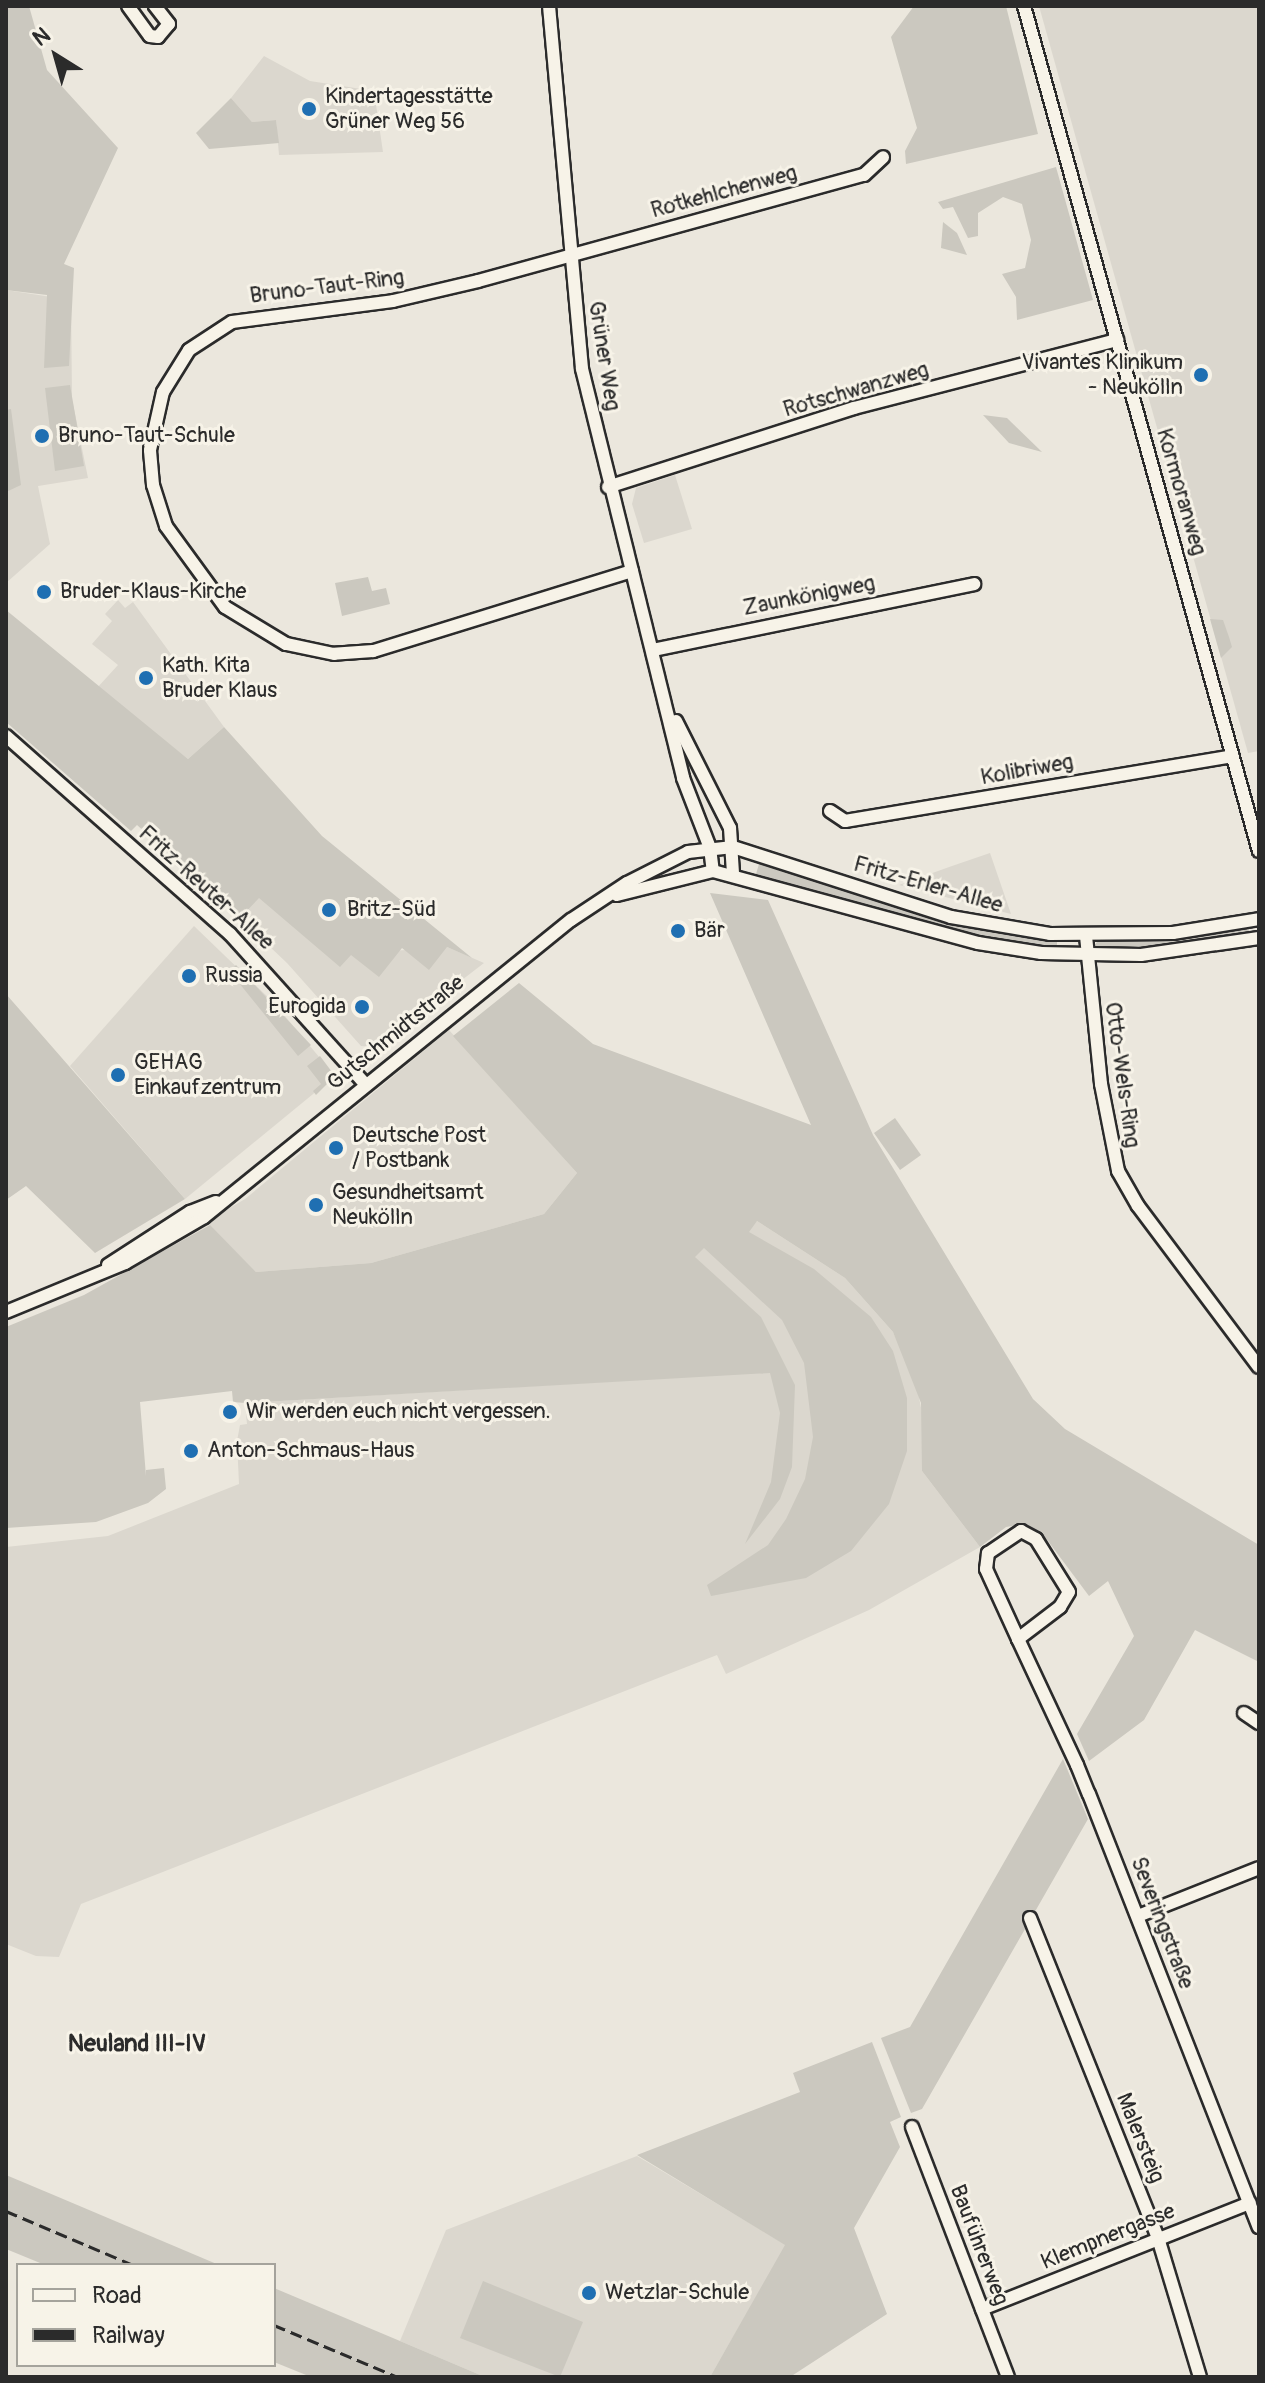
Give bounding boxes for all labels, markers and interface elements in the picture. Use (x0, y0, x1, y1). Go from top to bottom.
north arrow (16, 16, 96, 96)
text: N (27, 21, 56, 52)
place label: Kindertagesstätte Grüner Weg 56 (325, 83, 493, 134)
marker: Kindertagesstätte Grüner Weg 56 (300, 100, 318, 118)
street label: Rotkehlchenweg (648, 160, 800, 224)
street label: Bruno-Taut-Ring (248, 264, 406, 310)
street label: Grüner Weg (582, 299, 626, 413)
place label: Vivantes Klinikum - Neukölln (1022, 349, 1183, 400)
street label: Rotschwanzweg (780, 357, 932, 423)
marker: Vivantes Klinikum - Neukölln (1190, 364, 1212, 386)
place label: Bruno-Taut-Schule (58, 423, 235, 449)
street label: Kormoranweg (1150, 425, 1212, 559)
marker: Bruno-Taut-Schule (33, 427, 51, 445)
street label: Zaunkönigweg (741, 570, 877, 622)
place label: Bruder-Klaus-Kirche (60, 579, 246, 605)
marker: Bruder-Klaus-Kirche (35, 583, 53, 601)
place label: Kath. Kita Bruder Klaus (162, 652, 277, 704)
marker: Kath. Kita Bruder Klaus (137, 669, 155, 687)
street label: Kolibriweg (979, 749, 1075, 791)
street label: Fritz-Reuter-Allee (133, 820, 279, 956)
street label: Fritz-Erler-Allee (850, 851, 1006, 919)
place label: Britz-Süd (347, 897, 436, 923)
marker: Britz-Süd (318, 899, 340, 921)
place label: Bär (694, 918, 725, 944)
marker: Bär (669, 922, 687, 940)
place label: Russia (205, 963, 263, 989)
marker: Russia (180, 967, 198, 985)
street label: Gutschmidtstraße (322, 970, 470, 1096)
place label: Eurogida (268, 994, 346, 1020)
marker: Eurogida (353, 998, 371, 1016)
street label: Otto-Wels-Ring (1099, 1000, 1145, 1150)
place label: GEHAG Einkaufzentrum (134, 1049, 281, 1100)
marker: GEHAG Einkaufzentrum (109, 1066, 127, 1084)
place label: Deutsche Post / Postbank (352, 1122, 486, 1174)
marker: Deutsche Post / Postbank (327, 1139, 345, 1157)
place label: Gesundheitsamt Neukölln (332, 1179, 484, 1230)
marker: Gesundheitsamt Neukölln (307, 1196, 325, 1214)
place label: Wir werden euch nicht vergessen. (246, 1399, 551, 1425)
marker: Wir werden euch nicht vergessen. (221, 1403, 239, 1421)
place label: Anton-Schmaus-Haus (207, 1438, 414, 1464)
marker: Anton-Schmaus-Haus (182, 1442, 200, 1460)
street label: Severingstraße (1125, 1853, 1199, 1993)
district label: Neuland III-IV (68, 2030, 206, 2058)
street label: Malersteig (1110, 2089, 1170, 2187)
street label: Bauführerweg (944, 2181, 1014, 2309)
street label: Klempnergasse (1037, 2198, 1179, 2276)
legend (16, 2263, 276, 2367)
place label: Wetzlar-Schule (605, 2280, 749, 2306)
text: Road (92, 2281, 142, 2310)
marker: Wetzlar-Schule (580, 2284, 598, 2302)
text: Railway (92, 2321, 165, 2350)

